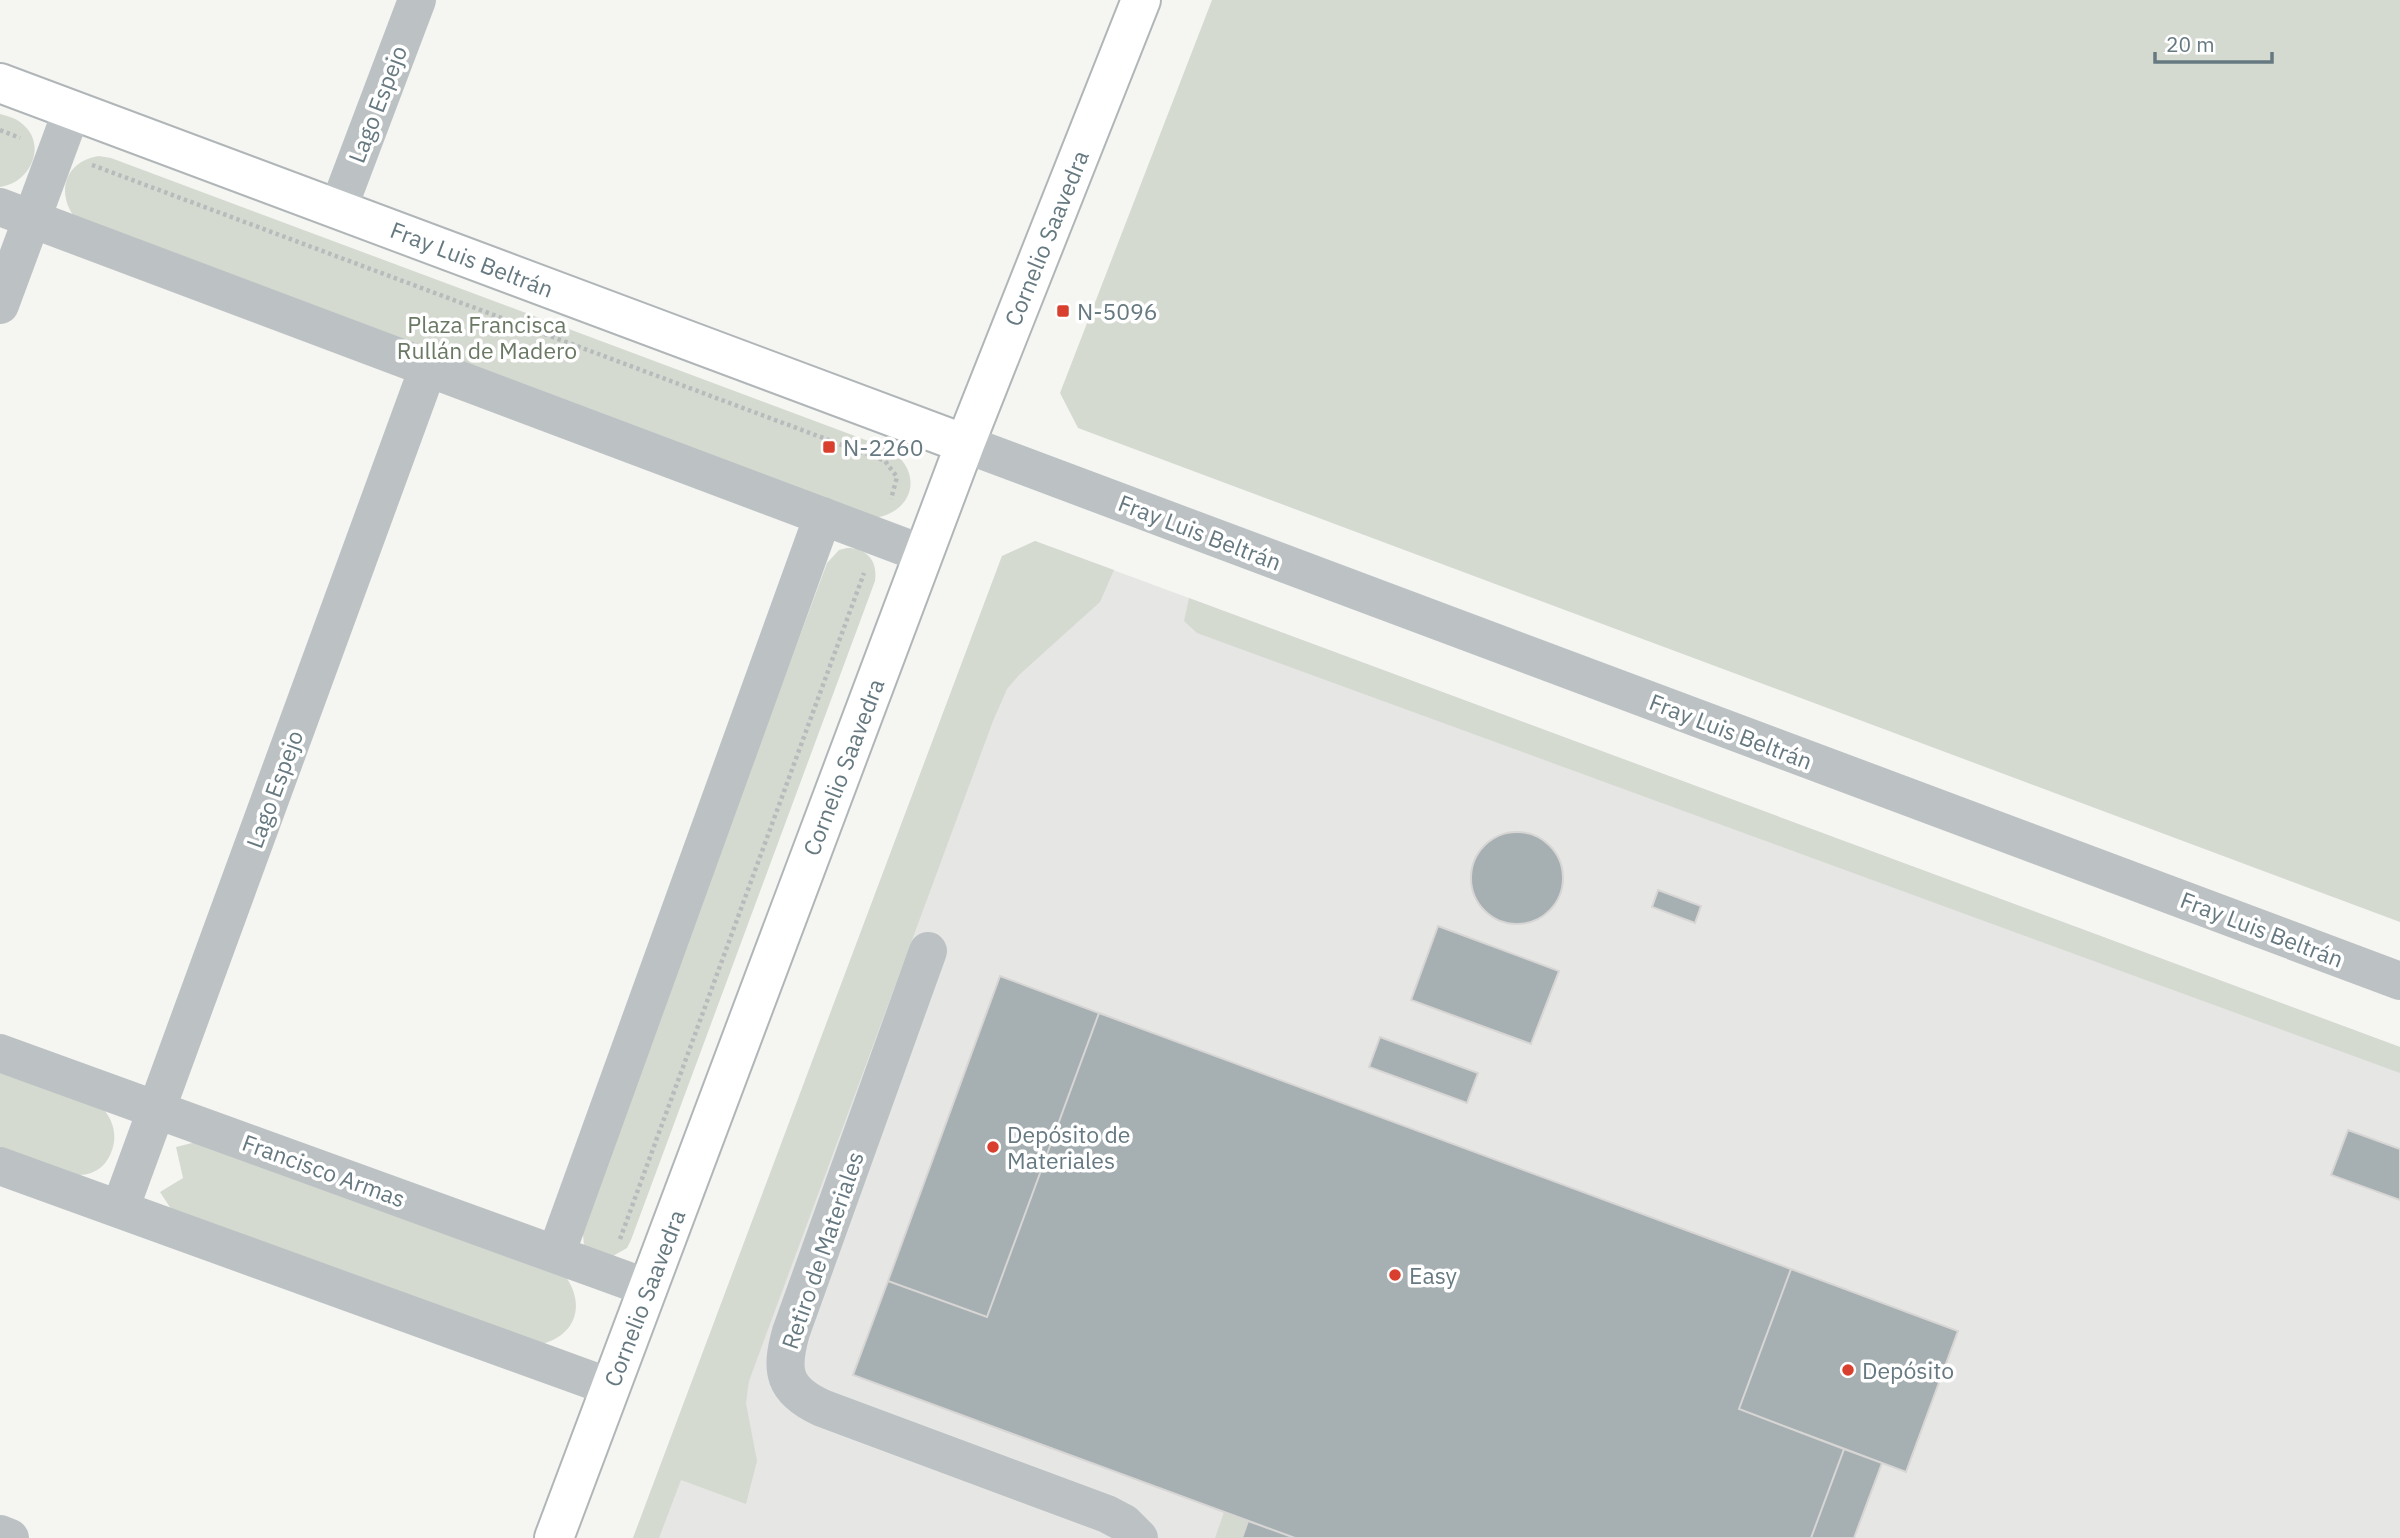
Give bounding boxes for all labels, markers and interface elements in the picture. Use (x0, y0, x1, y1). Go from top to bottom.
scale bar (2155, 21, 2272, 65)
text: 20 m (2166, 30, 2215, 58)
street label: Lago Espejo (341, 41, 413, 167)
street label: Cornelio Saavedra (997, 146, 1095, 330)
street label: Fray Luis Beltrán (386, 214, 558, 304)
place label: N-5096 (1077, 296, 1158, 326)
marker: N-5096 (1055, 303, 1071, 319)
park label: Plaza Francisca Rullán de Madero (397, 309, 577, 365)
place label: N-2260 (843, 432, 924, 462)
marker: N-2260 (821, 439, 837, 455)
street label: Fray Luis Beltrán (1114, 487, 1286, 577)
street label: Cornelio Saavedra (795, 674, 891, 860)
street label: Fray Luis Beltrán (1645, 686, 1817, 776)
street label: Lago Espejo (239, 726, 309, 852)
street label: Fray Luis Beltrán (2176, 884, 2348, 974)
place label: Depósito de Materiales (1007, 1119, 1131, 1175)
street label: Francisco Armas (238, 1127, 410, 1213)
marker: Depósito de Materiales (985, 1139, 1001, 1155)
street label: Retiro de Materiales (774, 1147, 870, 1353)
street label: Cornelio Saavedra (596, 1205, 692, 1391)
place label: Easy (1409, 1260, 1457, 1290)
marker: Easy (1387, 1267, 1403, 1283)
place label: Depósito (1862, 1355, 1954, 1385)
marker: Depósito (1840, 1362, 1856, 1378)

